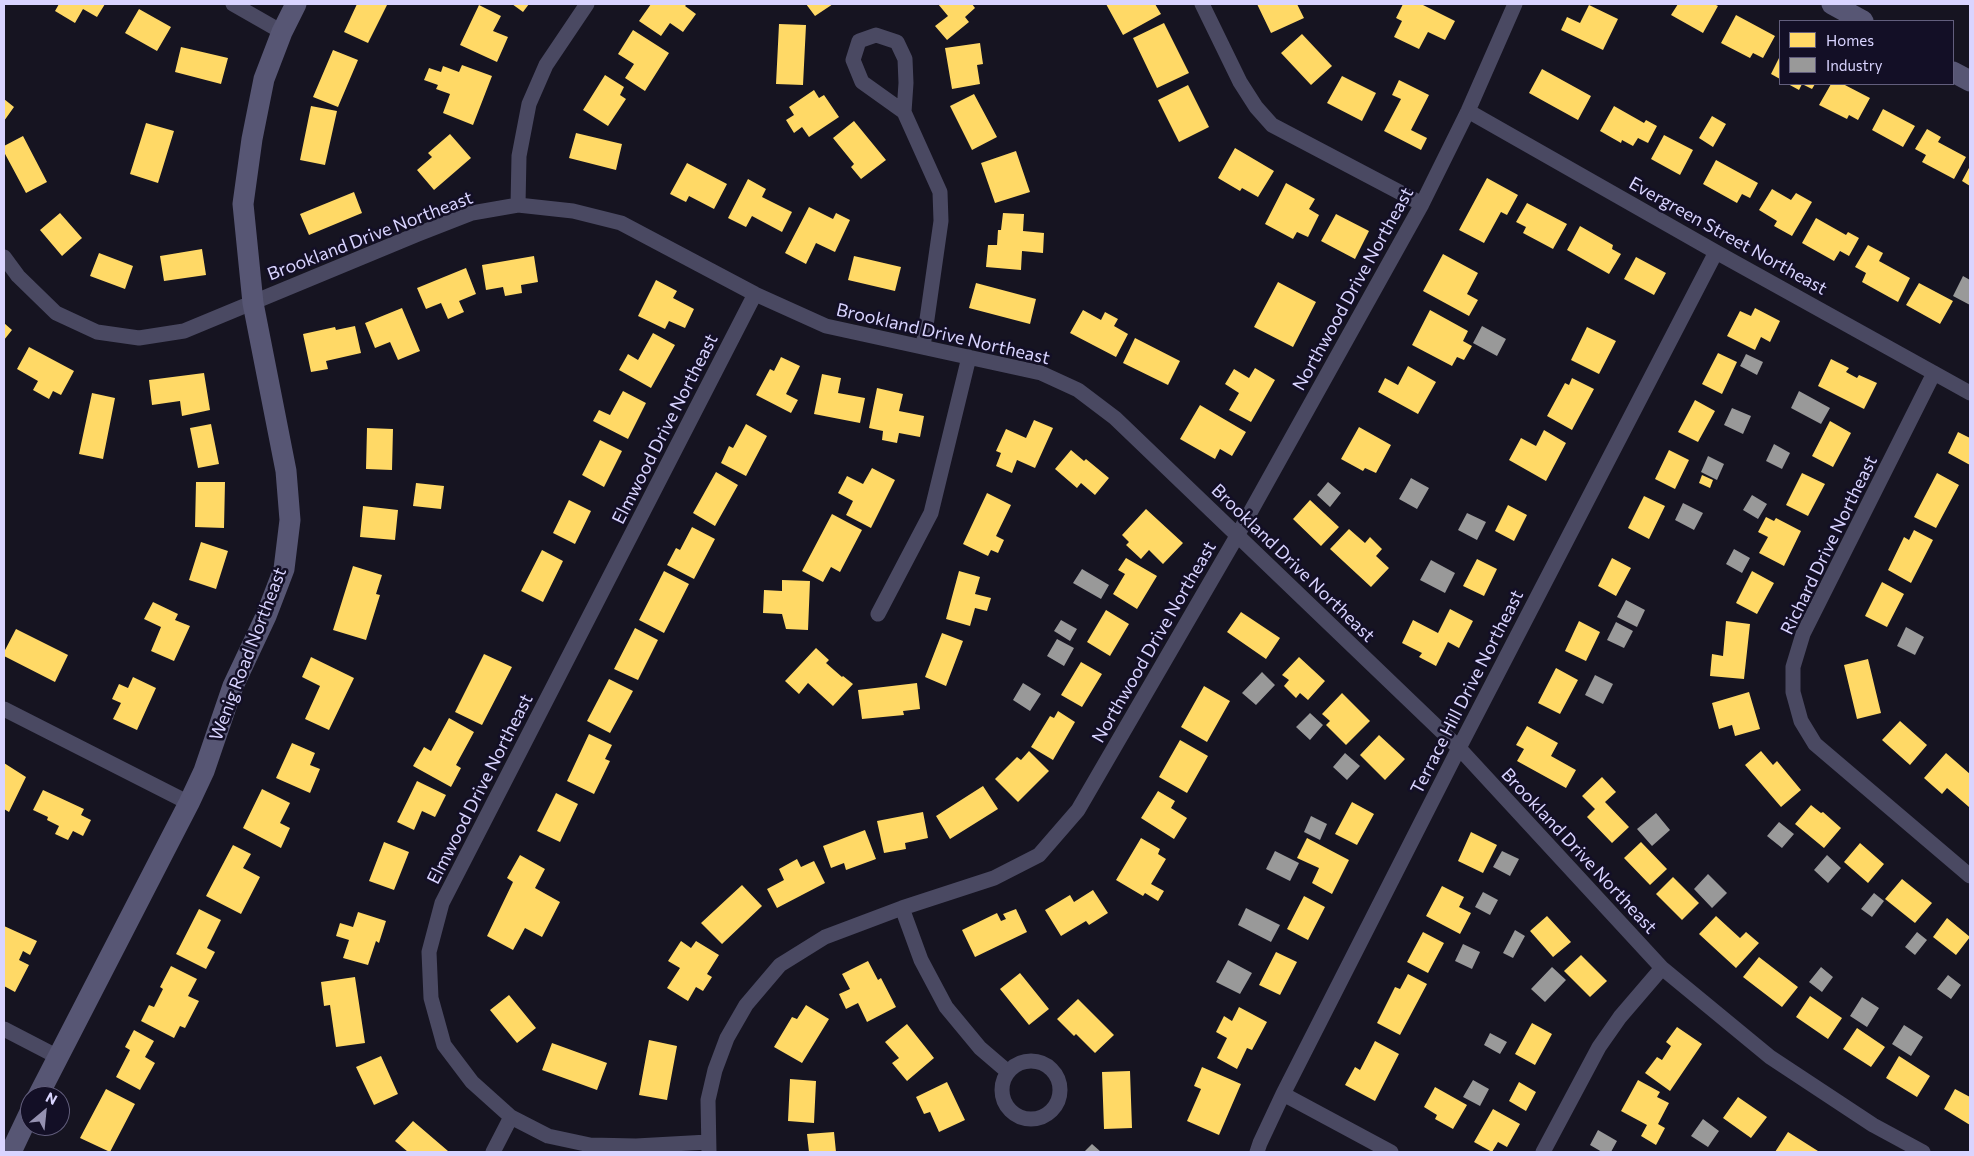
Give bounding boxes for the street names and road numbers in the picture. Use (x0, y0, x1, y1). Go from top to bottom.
street label: Evergreen Street Northeast (1625, 172, 1831, 300)
street label: Northwood Drive Northeast (1288, 184, 1418, 394)
street label: Brookland Drive Northeast (264, 187, 476, 285)
street label: Brookland Drive Northeast (834, 299, 1052, 369)
street label: Elmwood Drive Northeast (608, 330, 722, 528)
street label: Richard Drive Northeast (1776, 452, 1882, 638)
street label: Brookland Drive Northeast (1207, 479, 1379, 647)
street label: Northwood Drive Northeast (1087, 537, 1221, 747)
street label: Wenig Road Northeast (205, 564, 291, 744)
street label: Terrace Hill Drive Northeast (1406, 586, 1528, 798)
street label: Elmwood Drive Northeast (423, 690, 537, 888)
street label: Brookland Drive Northeast (1497, 764, 1661, 938)

